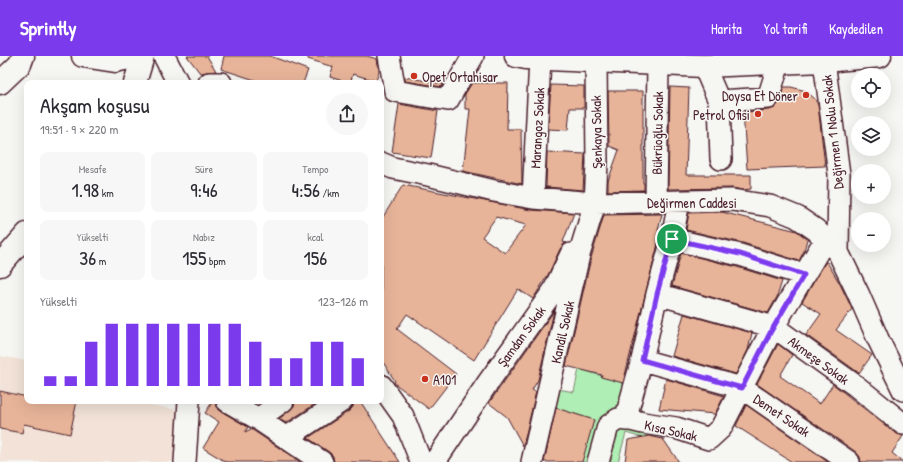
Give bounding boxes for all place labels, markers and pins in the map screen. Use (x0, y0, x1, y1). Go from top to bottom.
place label: Opet Ortahisar (422, 67, 499, 87)
marker: Opet Ortahisar (409, 71, 419, 81)
place label: Doysa Et Döner (722, 86, 799, 106)
marker: Doysa Et Döner (801, 90, 811, 100)
place label: Petrol Ofisi (693, 105, 750, 124)
marker: Petrol Ofisi (753, 109, 763, 119)
pin (655, 222, 689, 256)
place label: A101 (433, 370, 456, 389)
marker: A101 (420, 374, 430, 384)

